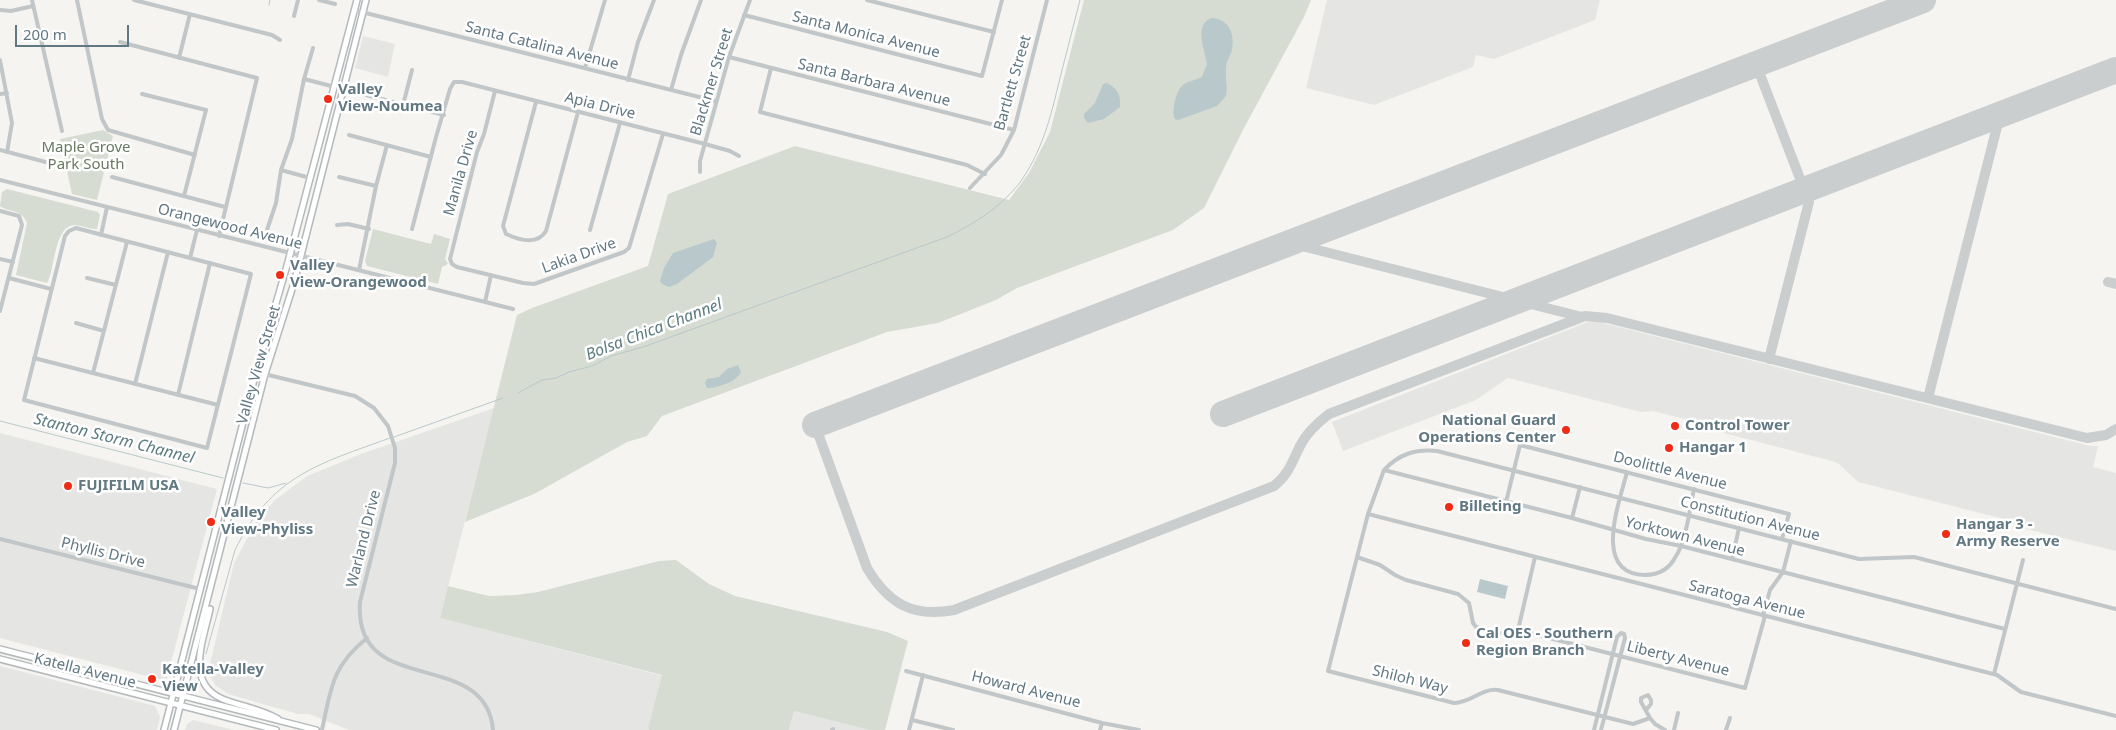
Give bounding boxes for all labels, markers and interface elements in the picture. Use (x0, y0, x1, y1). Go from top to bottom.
street label: Santa Monica Avenue (790, 8, 942, 62)
scale bar (18, 15, 131, 47)
street label: Santa Catalina Avenue (463, 18, 621, 74)
text: 200 m (23, 24, 67, 44)
street label: Blackmer Street (687, 26, 737, 138)
street label: Bartlett Street (991, 33, 1035, 133)
street label: Santa Barbara Avenue (796, 55, 952, 111)
place label: Valley View-Noumea (338, 81, 442, 116)
street label: Apia Drive (563, 89, 637, 123)
marker: Valley View-Noumea (322, 93, 334, 105)
street label: Manila Drive (440, 128, 482, 218)
park label: Maple Grove Park South (41, 139, 131, 174)
street label: Orangewood Avenue (156, 200, 304, 254)
street label: Lakia Drive (539, 234, 619, 278)
place label: Valley View-Orangewood (290, 257, 427, 292)
marker: Valley View-Orangewood (274, 269, 286, 281)
water label: Bolsa Chica Channel (583, 295, 725, 365)
street label: Valley View Street (233, 303, 285, 427)
water label: Stanton Storm Channel (32, 410, 196, 468)
place label: National Guard Operations Center (1418, 412, 1556, 447)
place label: Control Tower (1685, 417, 1790, 435)
marker: Control Tower (1669, 420, 1681, 432)
marker: National Guard Operations Center (1560, 424, 1572, 436)
place label: Hangar 1 (1679, 439, 1747, 457)
marker: Hangar 1 (1663, 442, 1675, 454)
street label: Doolittle Avenue (1611, 448, 1729, 494)
place label: FUJIFILM USA (78, 477, 179, 495)
marker: FUJIFILM USA (62, 480, 74, 492)
street label: Warland Drive (343, 488, 385, 590)
street label: Constitution Avenue (1678, 493, 1822, 545)
place label: Billeting (1459, 498, 1522, 516)
marker: Billeting (1443, 501, 1455, 513)
place label: Valley View-Phyliss (221, 504, 313, 539)
street label: Yorktown Avenue (1623, 513, 1747, 561)
marker: Valley View-Phyliss (205, 516, 217, 528)
place label: Hangar 3 - Army Reserve (1956, 516, 2060, 551)
marker: Hangar 3 - Army Reserve (1940, 528, 1952, 540)
street label: Phyllis Drive (59, 534, 147, 572)
street label: Saratoga Avenue (1687, 577, 1807, 623)
place label: Cal OES - Southern Region Branch (1476, 625, 1613, 660)
marker: Cal OES - Southern Region Branch (1460, 637, 1472, 649)
street label: Liberty Avenue (1625, 638, 1731, 680)
street label: Katella Avenue (32, 650, 138, 692)
place label: Katella-Valley View (162, 661, 264, 696)
street label: Shiloh Way (1370, 662, 1450, 698)
street label: Howard Avenue (970, 668, 1082, 712)
marker: Katella-Valley View (146, 673, 158, 685)

